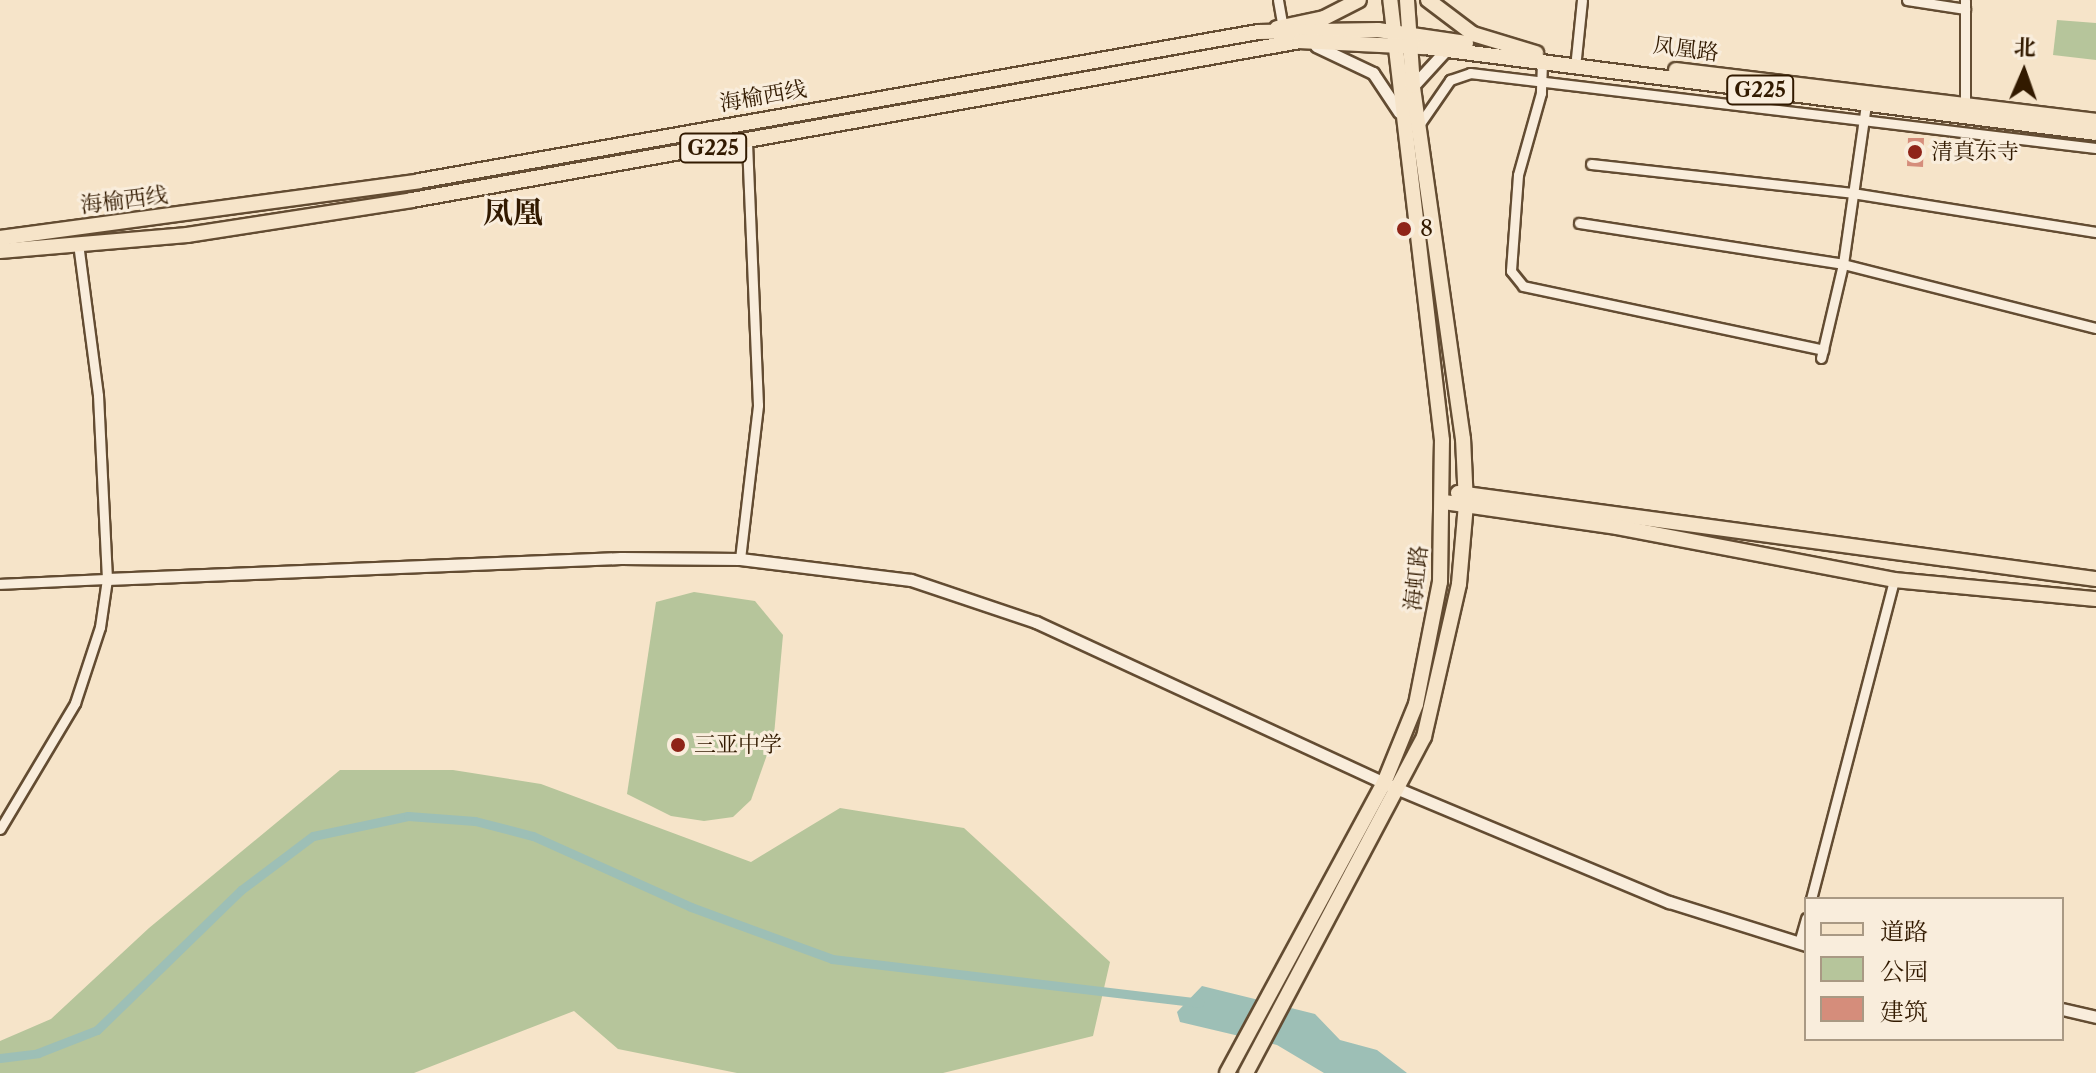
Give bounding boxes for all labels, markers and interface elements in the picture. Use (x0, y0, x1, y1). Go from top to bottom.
street label: 凤凰路 (1652, 32, 1720, 66)
north arrow (1984, 32, 2064, 112)
text: 北 (2013, 34, 2036, 61)
road number: G225 (1726, 74, 1794, 106)
street label: 海榆西线 (717, 75, 809, 117)
road number: G225 (679, 132, 747, 164)
place label: 清真东寺 (1931, 139, 2019, 165)
marker: 清真东寺 (1906, 143, 1924, 161)
street label: 海榆西线 (79, 182, 169, 218)
district label: 凤凰 (483, 195, 543, 231)
place label: 8 (1420, 216, 1433, 242)
marker: 8 (1395, 220, 1413, 238)
street label: 海虹路 (1399, 544, 1433, 612)
place label: 三亚中学 (694, 732, 782, 758)
marker: 三亚中学 (669, 736, 687, 754)
legend (1804, 897, 2064, 1041)
text: 道路 (1880, 917, 1928, 946)
text: 公园 (1880, 957, 1928, 986)
text: 建筑 (1880, 997, 1928, 1026)

